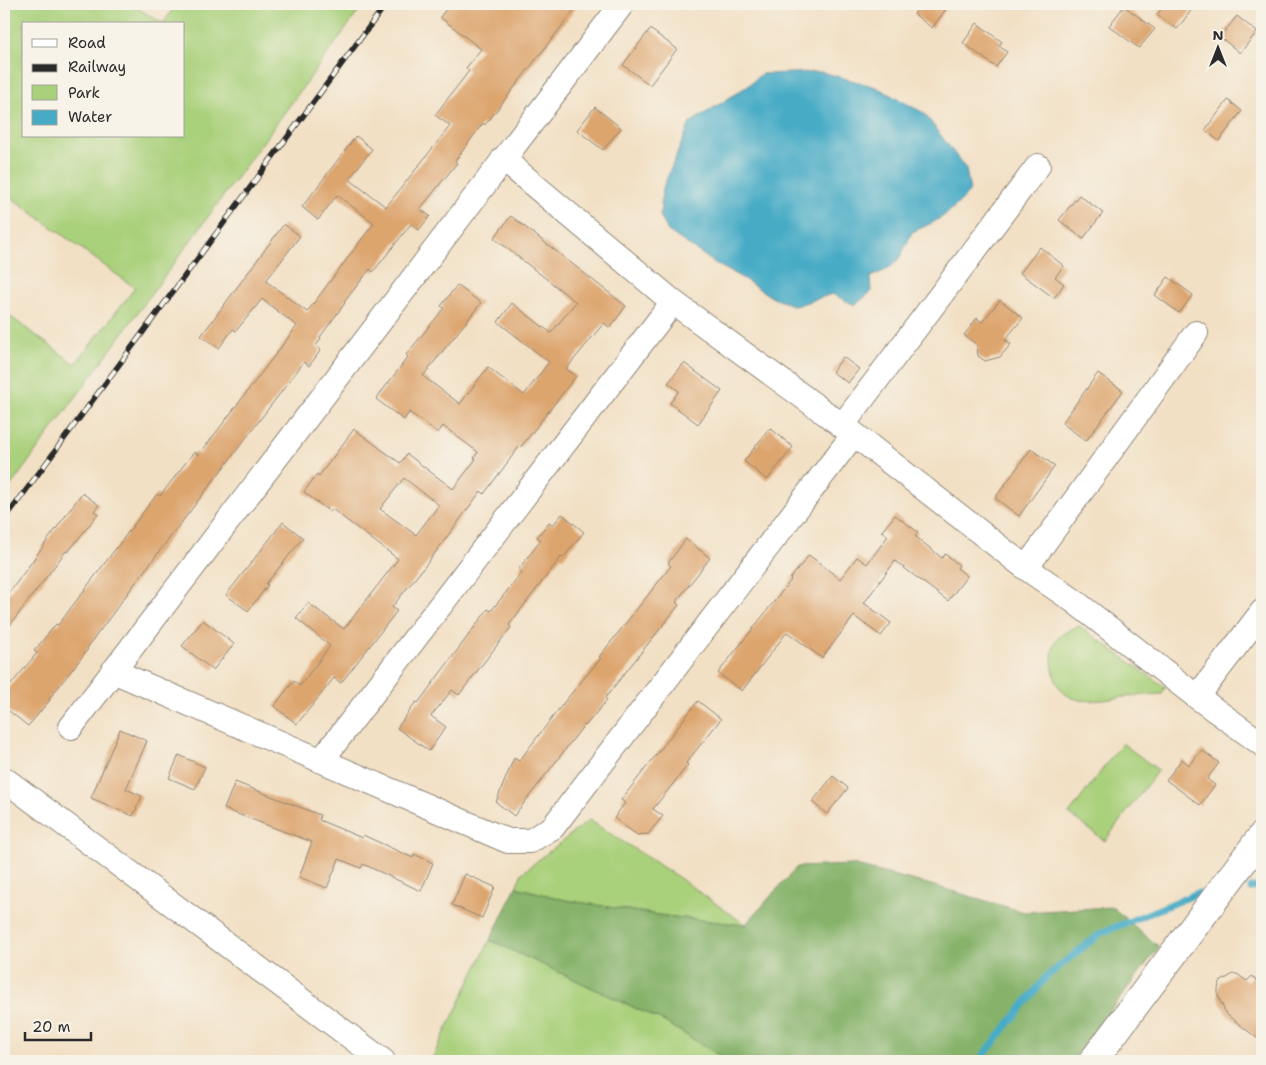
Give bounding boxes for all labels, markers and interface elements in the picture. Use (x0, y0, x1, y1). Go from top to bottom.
legend (22, 22, 185, 138)
north arrow (1194, 22, 1244, 72)
text: N (1212, 26, 1224, 44)
text: Road (68, 33, 106, 53)
text: Railway (68, 57, 126, 77)
text: Park (68, 83, 100, 103)
text: Water (68, 107, 112, 127)
scale bar (25, 1010, 91, 1042)
text: 20 m (32, 1017, 71, 1037)

